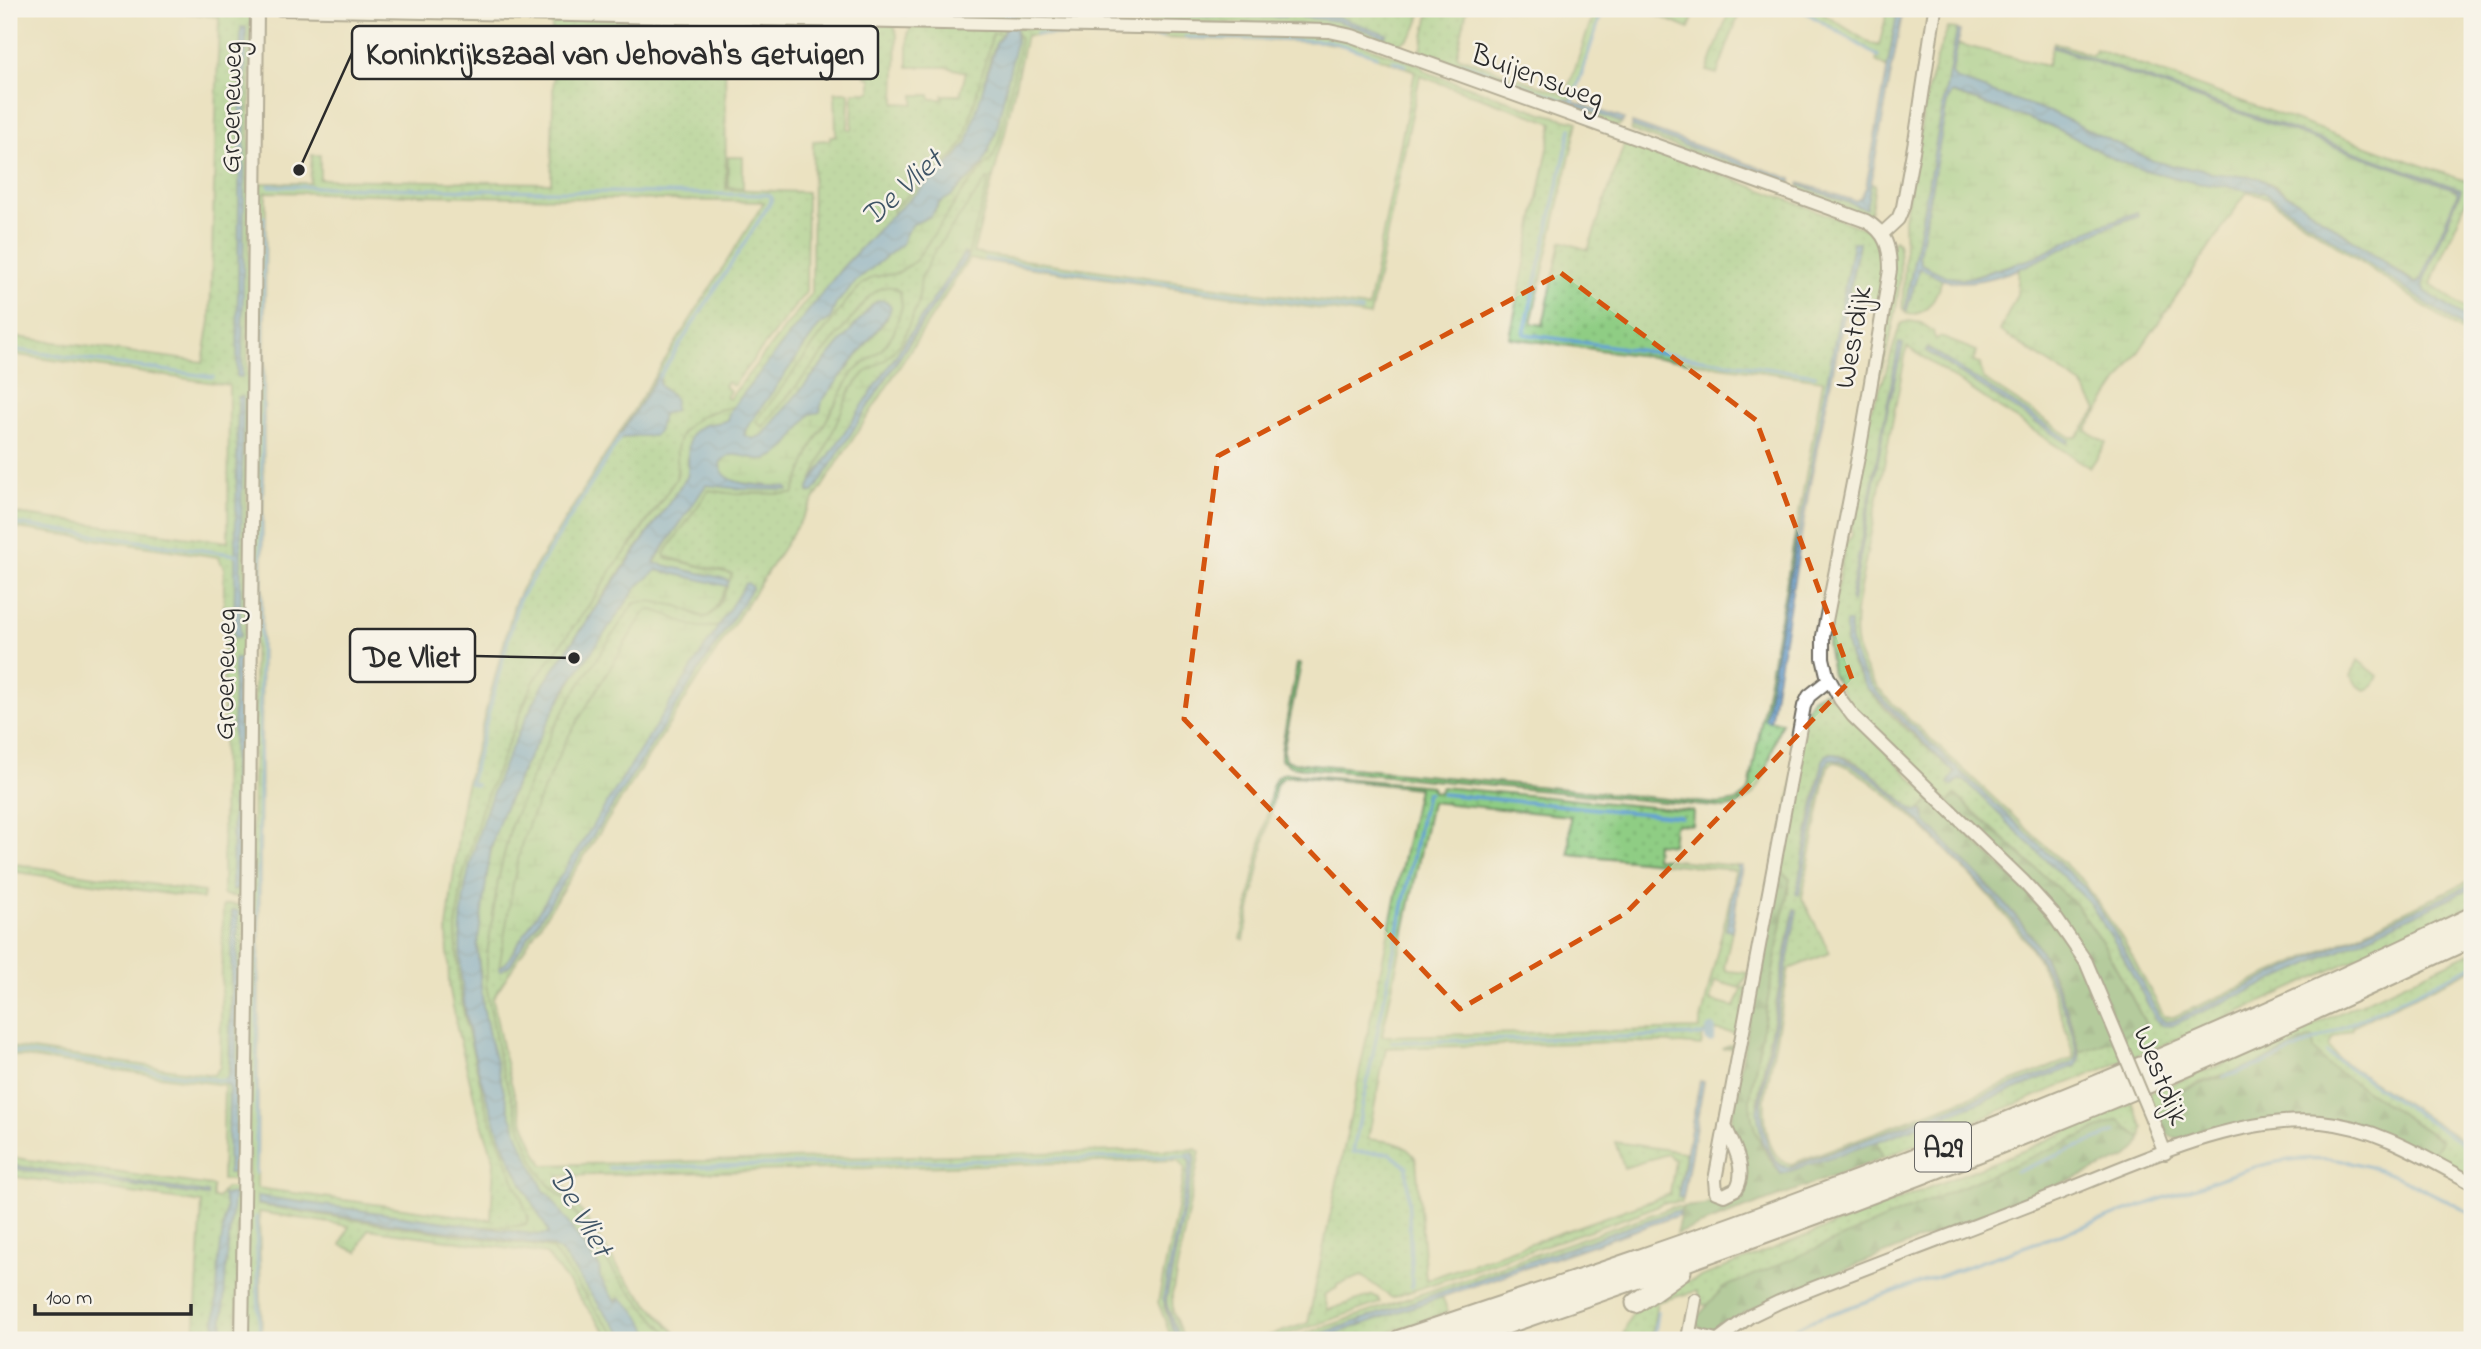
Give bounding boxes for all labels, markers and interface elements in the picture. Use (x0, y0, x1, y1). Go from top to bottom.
callout: Koninkrijkszaal van Jehovah's Getuigen (352, 26, 878, 79)
text: Koninkrijkszaal van Jehovah's Getuigen (366, 33, 864, 81)
street label: Buijensweg (1463, 33, 1610, 122)
street label: Groeneweg (210, 41, 256, 173)
water label: De Vliet (852, 137, 958, 240)
street label: Westdijk (1824, 282, 1886, 392)
street label: Groeneweg (204, 608, 250, 740)
callout: De Vliet (350, 629, 475, 682)
text: De Vliet (361, 636, 461, 683)
street label: Westdijk (2119, 1020, 2199, 1133)
road number: A29 (1915, 1122, 1971, 1172)
water label: De Vliet (534, 1159, 625, 1269)
scale bar (35, 1272, 191, 1316)
text: 100 m (46, 1284, 92, 1314)

